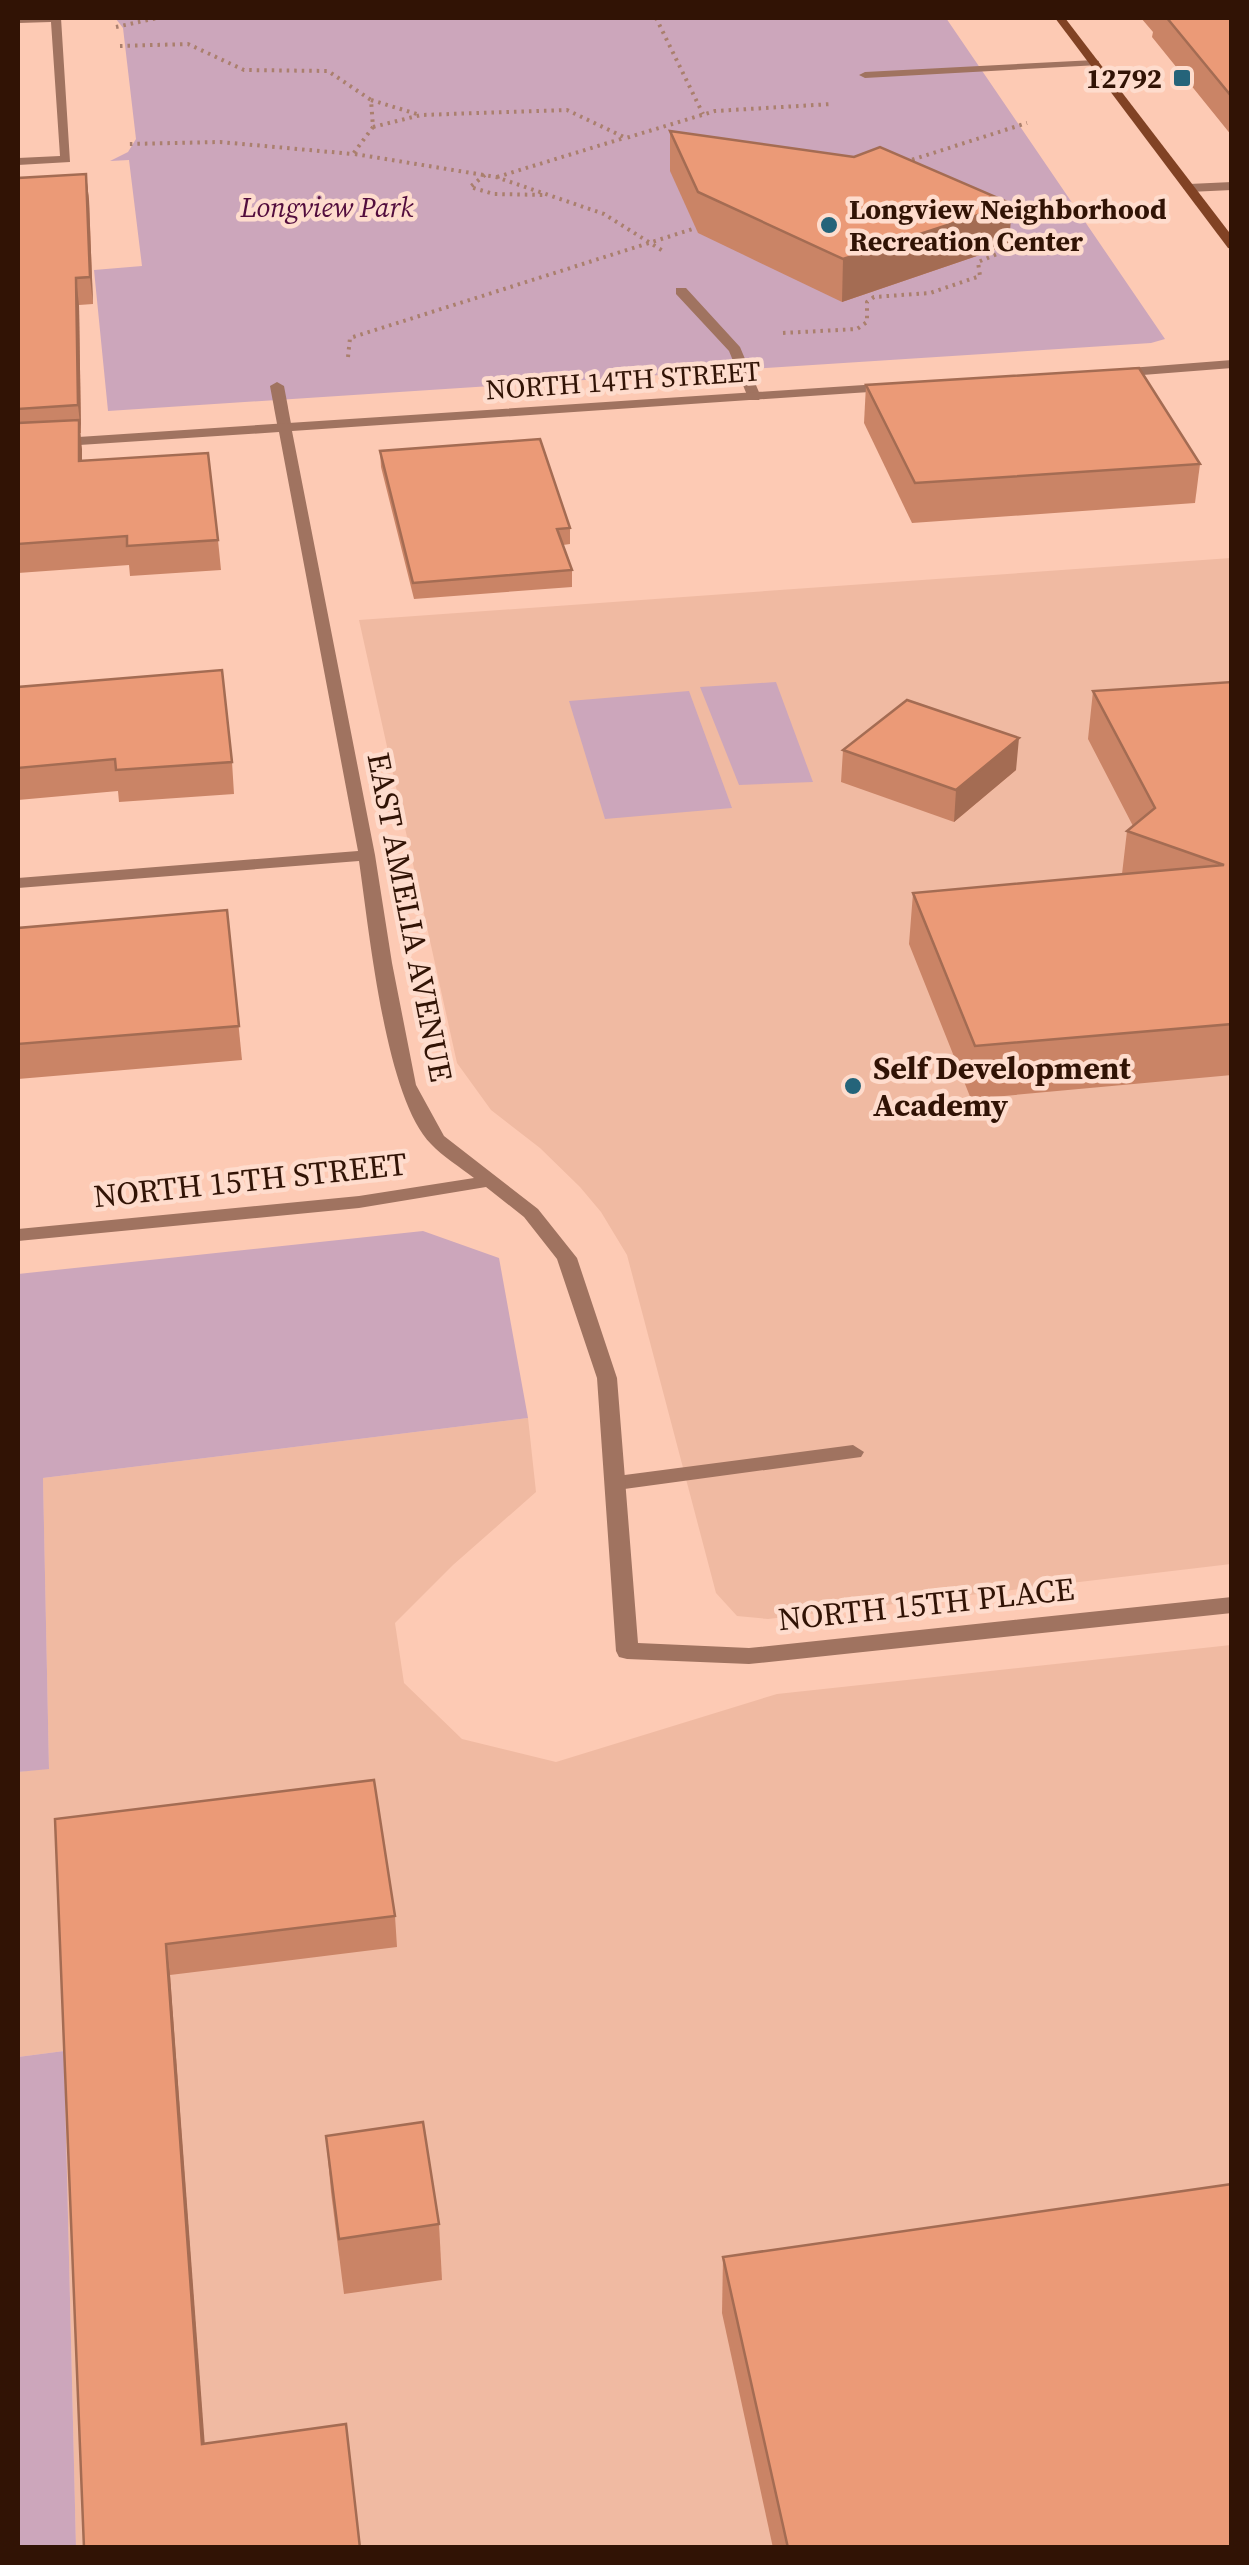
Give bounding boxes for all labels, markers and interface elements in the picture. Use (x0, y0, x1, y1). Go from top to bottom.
place label: 12792 (1086, 59, 1162, 97)
marker: 12792 (1171, 67, 1193, 89)
park label: Longview Park (240, 188, 414, 226)
place label: Longview Neighborhood Recreation Center (849, 190, 1167, 260)
marker: Longview Neighborhood Recreation Center (818, 214, 840, 236)
street label: NORTH 14TH STREET (484, 351, 762, 409)
street label: EAST AMELIA AVENUE (357, 749, 463, 1085)
place label: Self Development Academy (873, 1046, 1131, 1127)
marker: Self Development Academy (842, 1075, 864, 1097)
street label: NORTH 15TH STREET (91, 1142, 409, 1218)
street label: NORTH 15TH PLACE (776, 1567, 1076, 1641)

